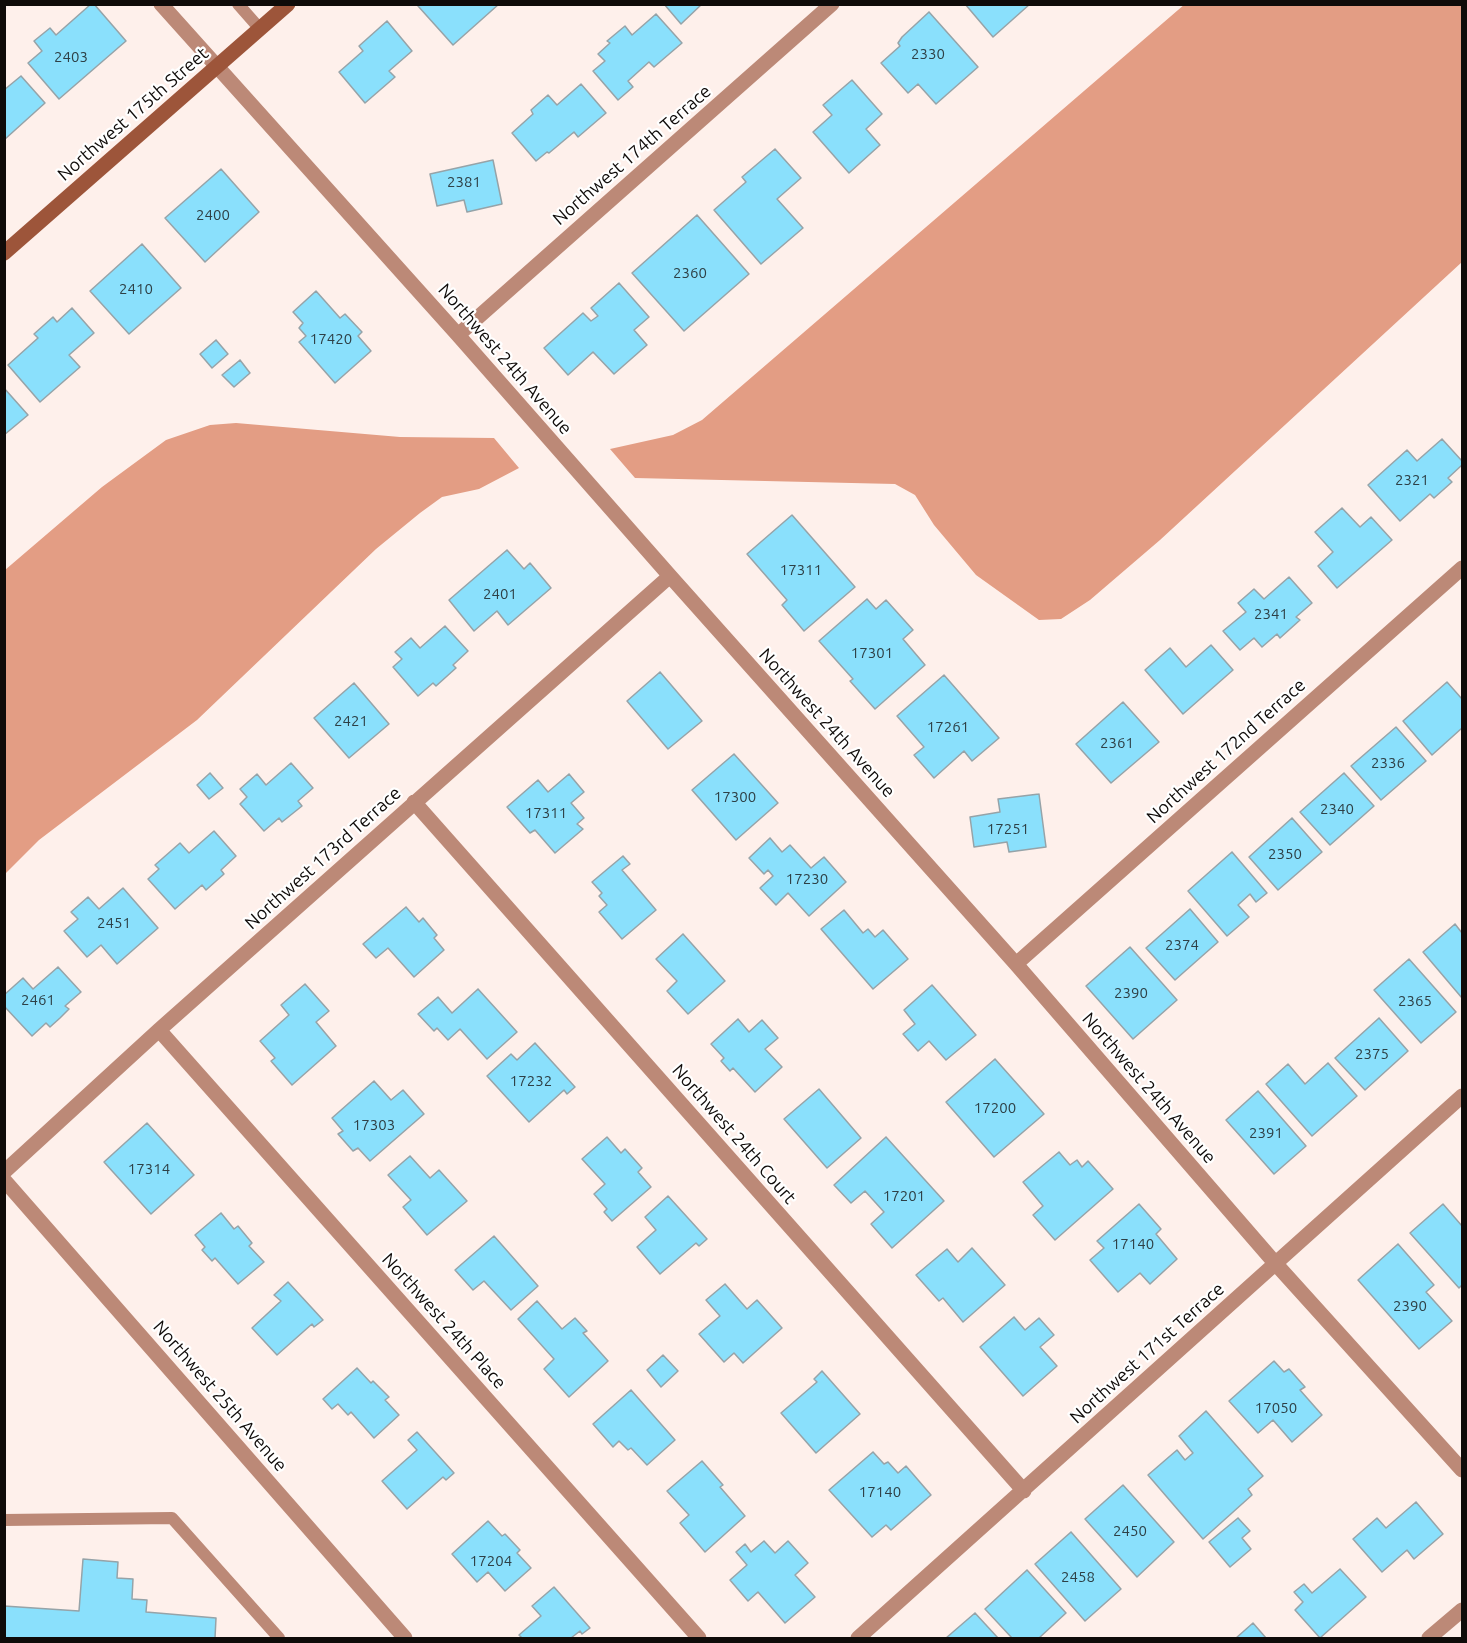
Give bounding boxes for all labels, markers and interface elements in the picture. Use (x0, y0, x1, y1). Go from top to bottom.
street label: Northwest 175th Street (53, 43, 213, 185)
house number: 2330 (911, 45, 945, 63)
house number: 2403 (54, 48, 88, 66)
street label: Northwest 174th Terrace (548, 80, 716, 230)
house number: 2381 (447, 173, 481, 191)
house number: 2400 (196, 206, 230, 224)
house number: 2360 (673, 264, 707, 282)
street label: Northwest 24th Avenue (434, 279, 576, 439)
house number: 2410 (119, 280, 153, 298)
house number: 17420 (310, 330, 352, 348)
house number: 2321 (1395, 471, 1429, 489)
house number: 17311 (780, 561, 822, 579)
house number: 2401 (483, 585, 517, 603)
house number: 2341 (1254, 605, 1288, 623)
street label: Northwest 24th Avenue (754, 644, 900, 802)
house number: 17301 (851, 644, 893, 662)
street label: Northwest 172nd Terrace (1142, 674, 1310, 828)
house number: 2421 (334, 712, 368, 730)
house number: 17261 (927, 718, 969, 736)
house number: 2361 (1100, 734, 1134, 752)
house number: 2336 (1371, 754, 1405, 772)
street label: Northwest 173rd Terrace (241, 782, 405, 934)
house number: 17300 (714, 788, 756, 806)
house number: 2340 (1320, 800, 1354, 818)
house number: 17311 (525, 804, 567, 822)
house number: 17251 (987, 820, 1029, 838)
house number: 2350 (1268, 845, 1302, 863)
house number: 17230 (786, 870, 828, 888)
house number: 2451 (97, 914, 131, 932)
house number: 2374 (1165, 936, 1199, 954)
house number: 2390 (1114, 984, 1148, 1002)
house number: 2461 (21, 991, 55, 1009)
house number: 2365 (1398, 992, 1432, 1010)
street label: Northwest 24th Avenue (1078, 1008, 1220, 1168)
house number: 2375 (1355, 1045, 1389, 1063)
street label: Northwest 24th Court (667, 1060, 801, 1208)
house number: 17232 (510, 1072, 552, 1090)
house number: 17200 (974, 1099, 1016, 1117)
house number: 17303 (353, 1116, 395, 1134)
house number: 2391 (1249, 1124, 1283, 1142)
house number: 17314 (128, 1160, 170, 1178)
house number: 17201 (883, 1187, 925, 1205)
house number: 17140 (1112, 1235, 1154, 1253)
street label: Northwest 24th Place (377, 1249, 511, 1393)
street label: Northwest 171st Terrace (1065, 1278, 1229, 1428)
house number: 2390 (1393, 1297, 1427, 1315)
street label: Northwest 25th Avenue (149, 1316, 291, 1476)
house number: 17050 (1255, 1399, 1297, 1417)
house number: 17140 (859, 1483, 901, 1501)
house number: 2450 (1113, 1522, 1147, 1540)
house number: 17204 (470, 1552, 512, 1570)
house number: 2458 (1061, 1568, 1095, 1586)

